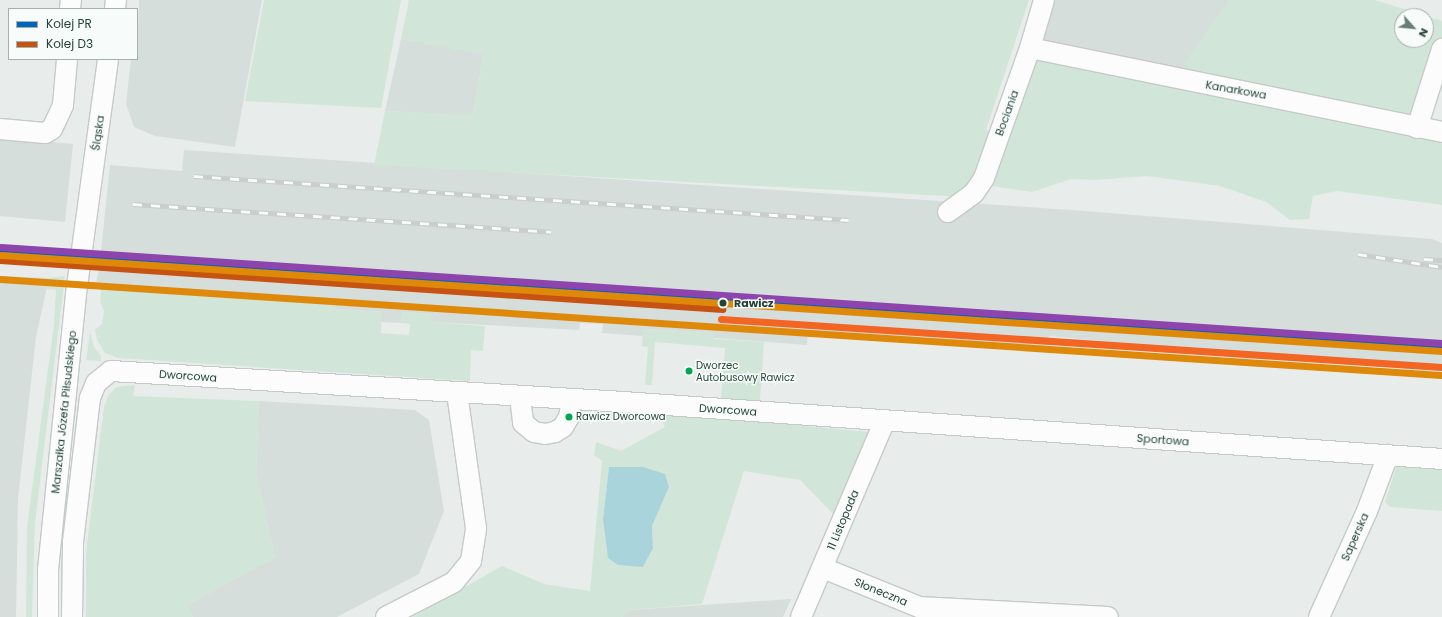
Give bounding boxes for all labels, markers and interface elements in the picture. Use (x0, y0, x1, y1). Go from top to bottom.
legend (8, 8, 138, 60)
north arrow (1394, 8, 1434, 48)
text: Kolej PR (46, 15, 92, 32)
text: N (1415, 26, 1433, 40)
text: Kolej D3 (46, 35, 93, 52)
street label: Kanarkowa (1204, 78, 1268, 102)
street label: Bociania (993, 88, 1021, 138)
street label: Śląska (89, 115, 107, 151)
marker: Rawicz (716, 296, 730, 310)
place label: Rawicz (734, 296, 774, 310)
street label: Marszałka Józefa Piłsudskiego (49, 330, 79, 494)
place label: Dworzec Autobusowy Rawicz (696, 359, 795, 382)
marker: Dworzec Autobusowy Rawicz (684, 366, 694, 376)
street label: Dworcowa (159, 367, 217, 385)
street label: Dworcowa (699, 401, 757, 419)
place label: Rawicz Dworcowa (576, 411, 666, 423)
marker: Rawicz Dworcowa (564, 412, 574, 422)
street label: Sportowa (1136, 432, 1190, 448)
street label: 11 Listopada (824, 488, 862, 552)
street label: Saperska (1339, 511, 1371, 563)
street label: Słoneczna (852, 575, 910, 609)

